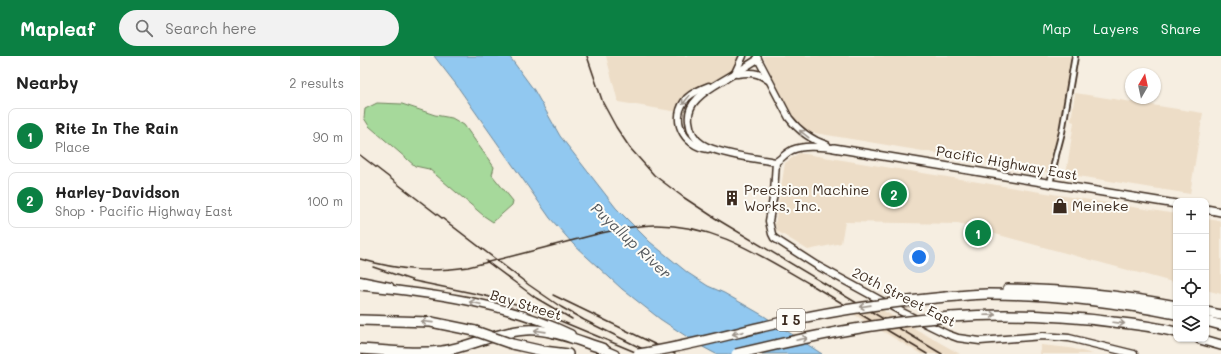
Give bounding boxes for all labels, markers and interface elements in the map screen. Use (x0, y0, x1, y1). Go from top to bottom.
search box (119, 10, 399, 46)
text: Mapleaf (20, 16, 95, 41)
icon: search (133, 17, 155, 39)
text: Search here (165, 18, 257, 38)
text: Map (1042, 19, 1071, 38)
text: Layers (1093, 19, 1139, 38)
text: Share (1161, 19, 1201, 38)
north arrow (1125, 68, 1161, 104)
text: Nearby (16, 71, 78, 93)
text: 2 results (289, 74, 344, 91)
one-way arrow (682, 95, 691, 105)
text: Rite In The Rain (55, 118, 178, 138)
text: 1 (27, 128, 33, 145)
text: 90 m (313, 128, 343, 145)
one-way arrow (799, 130, 810, 138)
text: Place (55, 138, 90, 155)
street label: Pacific Highway East (935, 141, 1079, 184)
pin: 2 (881, 179, 907, 209)
place label: Precision Machine Works, Inc. (744, 180, 869, 215)
text: Harley-Davidson (55, 182, 180, 202)
building icon: Precision Machine Works, Inc. (723, 189, 741, 207)
text: 2 (26, 192, 34, 209)
text: 100 m (307, 192, 343, 209)
place label: Meineke (1072, 196, 1129, 215)
shop icon: Meineke (1051, 197, 1069, 215)
water label: Puyallup River (587, 198, 677, 283)
map controls (1173, 198, 1209, 342)
button: + (1173, 198, 1209, 234)
text: Shop · Pacific Highway East (55, 202, 233, 219)
pin: 1 (965, 218, 991, 248)
button: − (1173, 234, 1209, 270)
your location (909, 247, 929, 267)
street label: 20th Street East (849, 262, 959, 331)
button: locate (1173, 270, 1209, 306)
street label: Bay Street (488, 285, 564, 324)
one-way arrow (469, 299, 482, 307)
one-way arrow (859, 303, 872, 310)
button: layers (1173, 306, 1209, 342)
road number: I 5 (777, 309, 805, 331)
one-way arrow (983, 311, 996, 318)
one-way arrow (421, 318, 434, 325)
one-way arrow (1112, 319, 1125, 326)
one-way arrow (534, 327, 547, 335)
one-way arrow (732, 329, 745, 337)
one-way arrow (795, 334, 808, 342)

